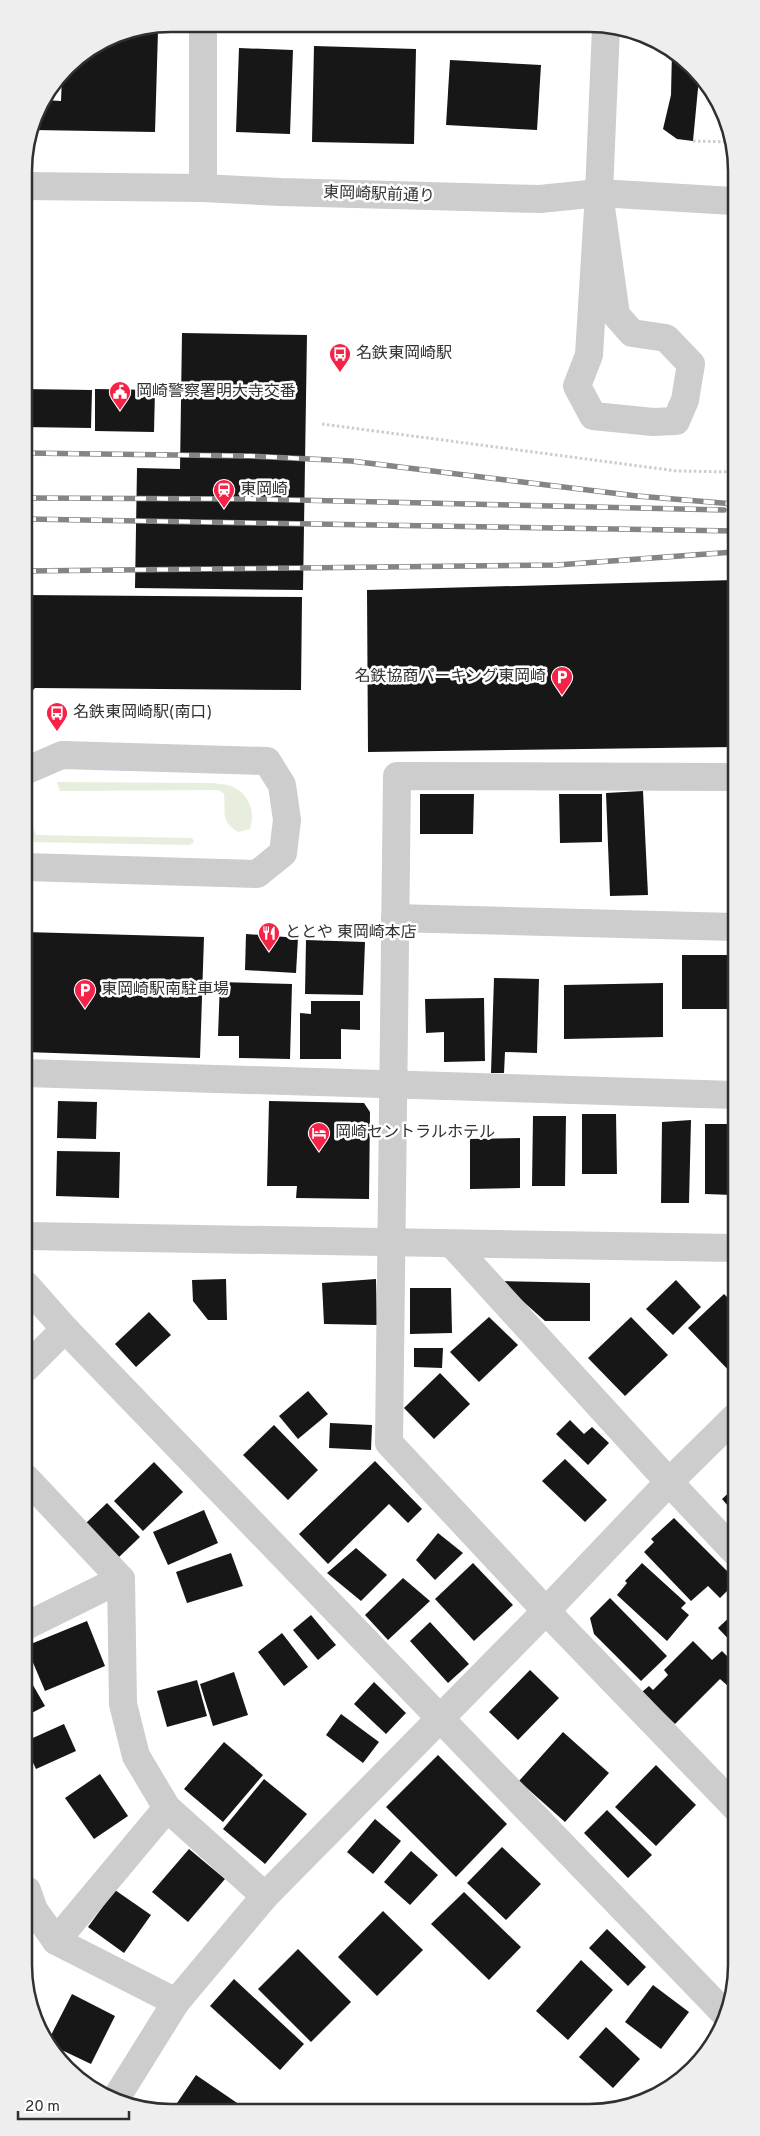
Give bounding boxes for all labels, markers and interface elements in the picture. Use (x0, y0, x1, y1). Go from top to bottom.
street label: 東岡崎駅前通り (323, 183, 435, 207)
bus stop icon: 名鉄東岡崎駅 (328, 342, 352, 373)
place label: 名鉄東岡崎駅 (356, 344, 452, 364)
public building icon: 岡崎警察署明大寺交番 (108, 380, 132, 411)
place label: 岡崎警察署明大寺交番 (136, 382, 296, 402)
station icon: 東岡崎 (212, 478, 236, 509)
place label: 東岡崎 (240, 480, 288, 500)
parking icon: 名鉄協商パーキング東岡崎 (550, 665, 574, 696)
place label: 名鉄協商パーキング東岡崎 (354, 667, 546, 687)
bus stop icon: 名鉄東岡崎駅(南口) (45, 701, 69, 732)
place label: 名鉄東岡崎駅(南口) (73, 703, 212, 723)
restaurant icon: ととや 東岡崎本店 (257, 921, 281, 952)
place label: ととや 東岡崎本店 (285, 923, 417, 943)
parking icon: 東岡崎駅南駐車場 (73, 978, 97, 1009)
place label: 東岡崎駅南駐車場 (101, 980, 229, 1000)
hotel icon: 岡崎セントラルホテル (307, 1121, 331, 1152)
place label: 岡崎セントラルホテル (335, 1123, 495, 1143)
scale bar (18, 2088, 129, 2120)
text: 20 m (25, 2098, 60, 2117)

